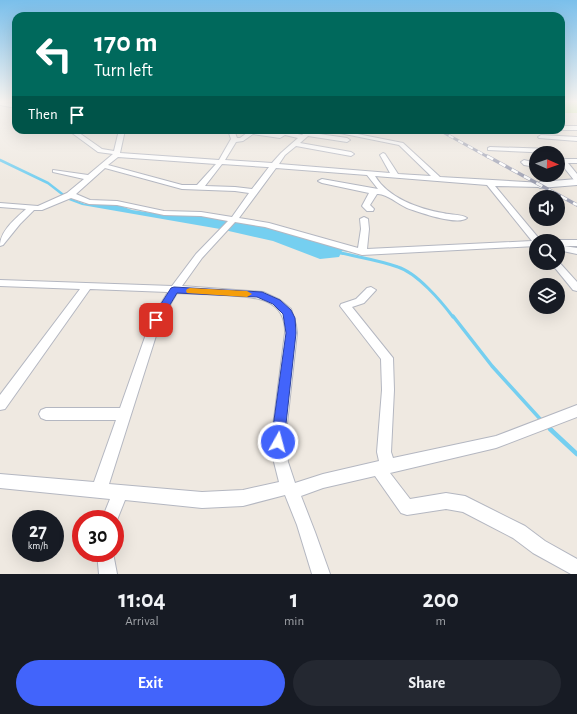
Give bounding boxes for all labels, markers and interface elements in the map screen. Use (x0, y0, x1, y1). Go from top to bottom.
icon: left (28, 28, 80, 80)
text: 170 m (94, 29, 158, 57)
text: Turn left (94, 62, 153, 80)
icon: arrive (66, 104, 88, 126)
text: Then (28, 107, 58, 122)
north arrow (529, 146, 565, 182)
map controls (529, 146, 565, 314)
button: sound (529, 190, 565, 226)
button: search (529, 234, 565, 270)
button: layers (529, 278, 565, 314)
pin (139, 303, 173, 337)
icon: arrive (145, 309, 167, 331)
position arrow (257, 421, 299, 463)
speed limit sign: 30 (72, 510, 124, 562)
text: 27 (29, 521, 47, 541)
text: km/h (28, 541, 48, 551)
text: 11:04 (118, 588, 166, 612)
text: 1 (290, 588, 298, 612)
text: 200 (422, 588, 459, 612)
text: Arrival (125, 615, 159, 628)
text: min (284, 615, 304, 628)
text: m (435, 615, 446, 628)
button: Exit (16, 660, 285, 706)
button: Share (293, 660, 561, 706)

